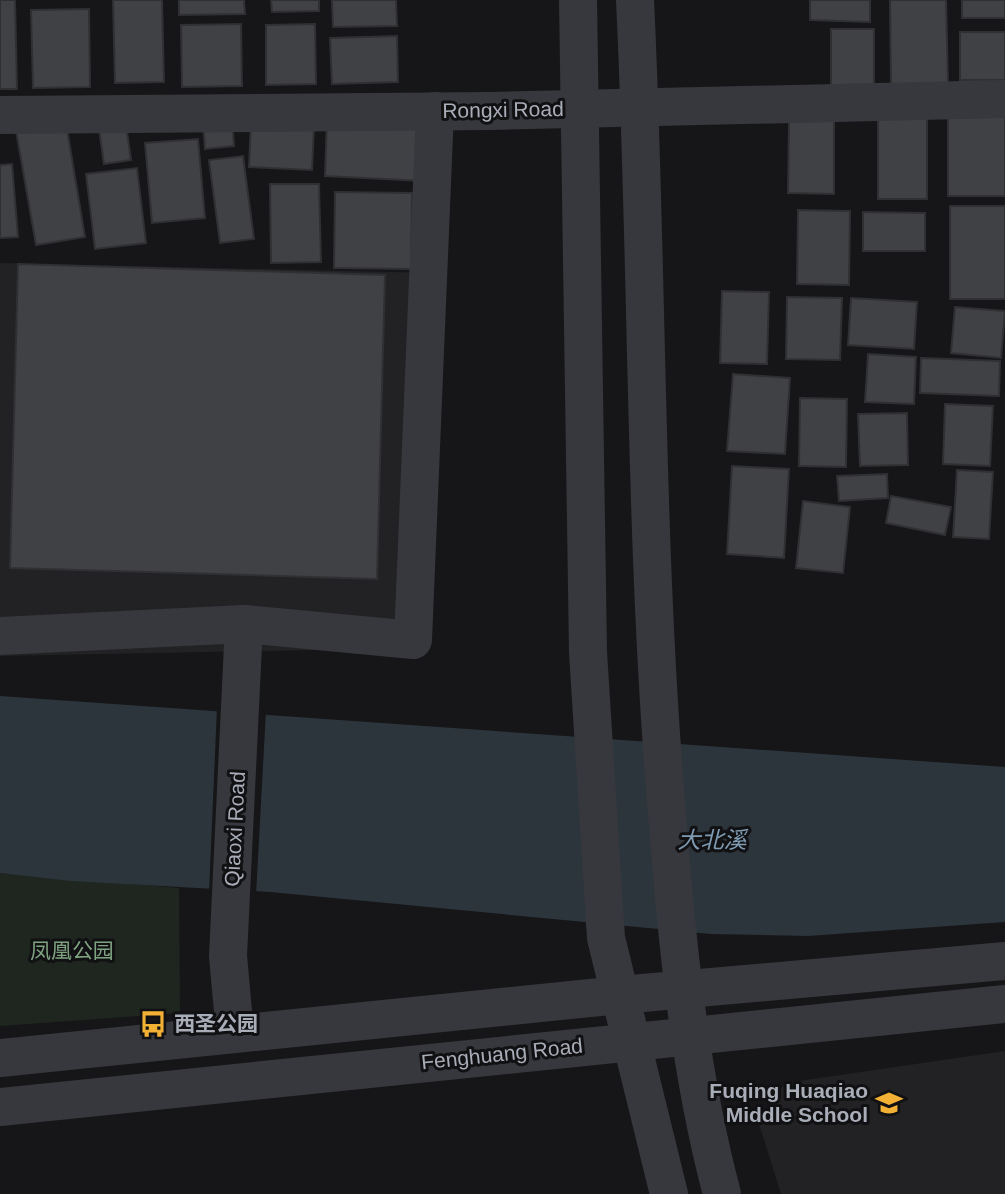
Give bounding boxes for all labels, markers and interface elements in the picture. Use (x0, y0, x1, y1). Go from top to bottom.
street label: Rongxi Road (442, 97, 564, 122)
street label: Qiaoxi Road (220, 771, 249, 887)
water label: 大北溪 (678, 827, 750, 853)
park label: 凤凰公园 (30, 939, 114, 962)
bus stop icon: 西圣公园 (138, 1009, 168, 1039)
place label: 西圣公园 (174, 1012, 258, 1035)
street label: Fenghuang Road (420, 1034, 584, 1073)
place label: Fuqing Huaqiao Middle School (709, 1079, 868, 1126)
school or university icon: Fuqing Huaqiao Middle School (874, 1088, 904, 1118)

